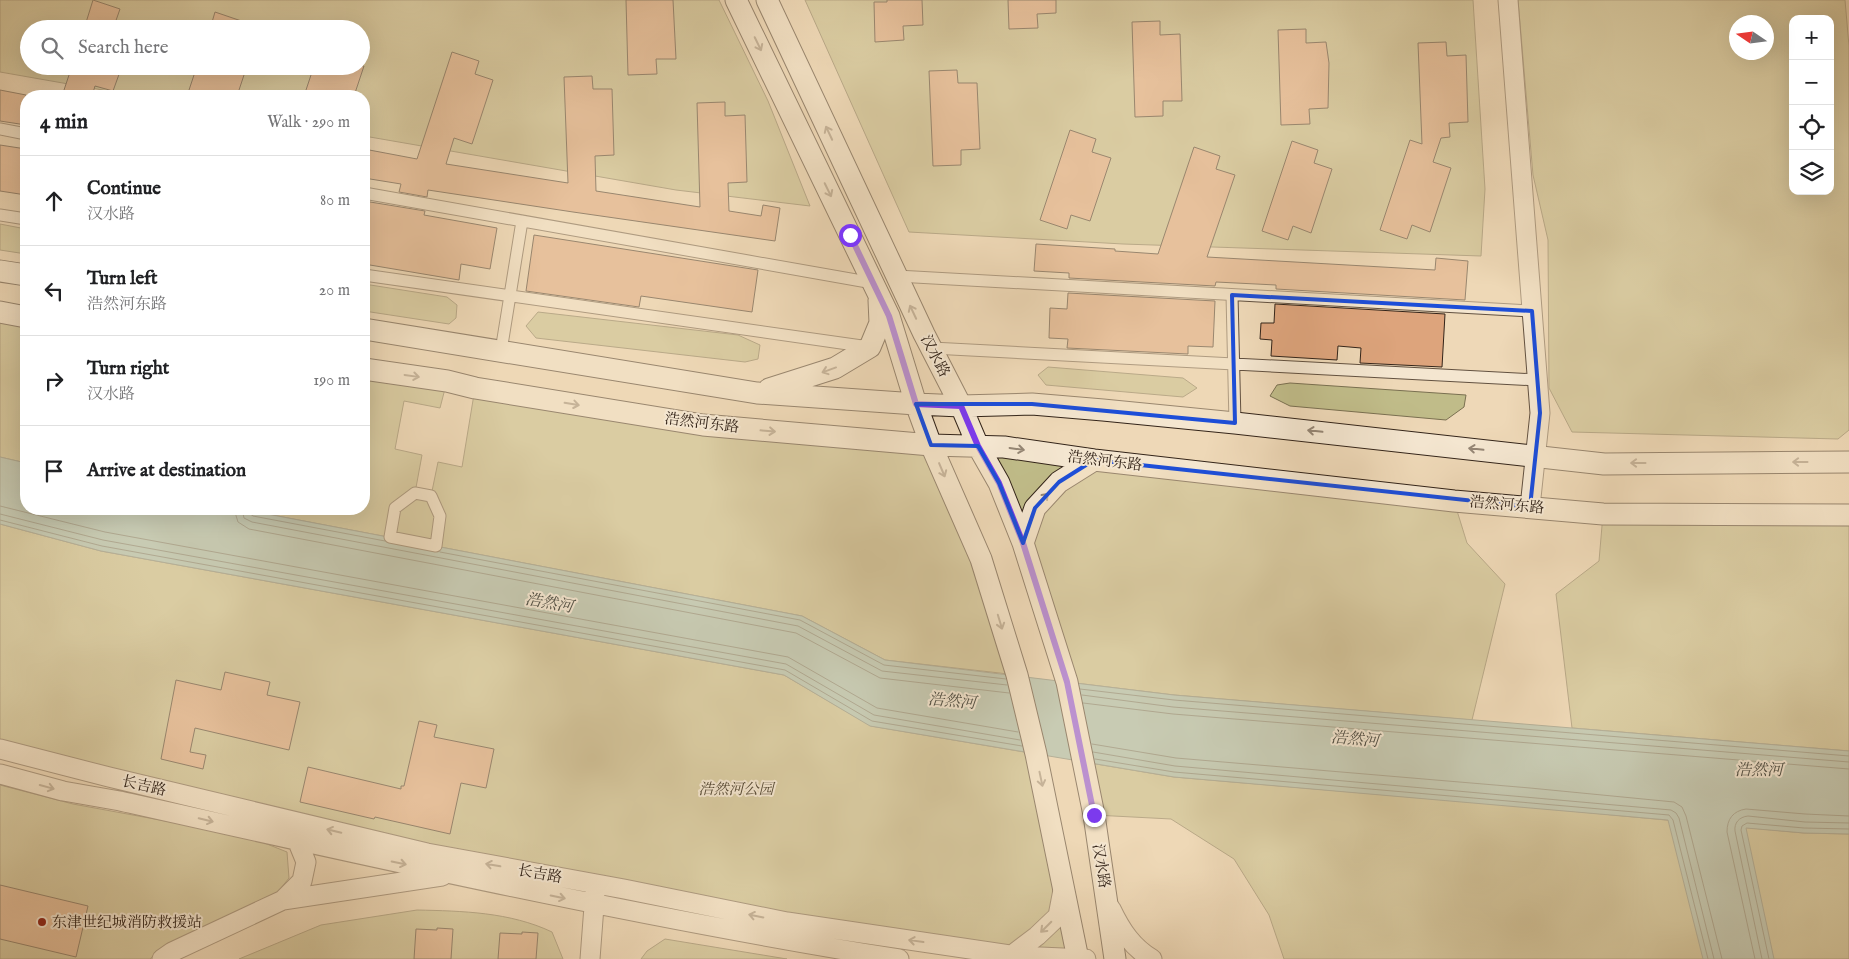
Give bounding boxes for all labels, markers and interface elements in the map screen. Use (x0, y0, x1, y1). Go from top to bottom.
north arrow (1729, 15, 1774, 60)
map controls (1789, 15, 1834, 195)
button: + (1789, 15, 1834, 60)
search box (20, 20, 370, 75)
icon: search (38, 34, 66, 62)
text: Search here (78, 36, 169, 60)
one-way arrow (753, 36, 763, 51)
button: − (1789, 60, 1834, 105)
button: locate (1789, 105, 1834, 150)
text: 4 min (40, 109, 88, 136)
text: Walk · 290 m (267, 113, 350, 133)
one-way arrow (824, 126, 834, 141)
button: layers (1789, 150, 1834, 195)
text: Continue (87, 177, 161, 201)
one-way arrow (824, 182, 834, 197)
icon: ahead (40, 187, 68, 215)
text: 80 m (320, 191, 350, 211)
text: 汉水路 (87, 205, 135, 225)
route start (839, 224, 862, 247)
text: Turn left (87, 267, 158, 291)
icon: left (40, 277, 68, 305)
text: 20 m (319, 281, 350, 301)
text: 浩然河东路 (87, 295, 167, 315)
one-way arrow (908, 305, 918, 320)
street label: 汉水路 (916, 332, 954, 380)
text: Turn right (87, 357, 169, 381)
one-way arrow (822, 365, 838, 375)
icon: right (40, 367, 68, 395)
text: 190 m (313, 371, 350, 391)
one-way arrow (404, 371, 420, 381)
text: 汉水路 (87, 385, 135, 405)
one-way arrow (564, 399, 580, 409)
street label: 浩然河东路 (664, 409, 740, 437)
one-way arrow (759, 426, 775, 436)
one-way arrow (1307, 426, 1323, 436)
one-way arrow (1008, 444, 1024, 454)
one-way arrow (1468, 444, 1484, 454)
street label: 浩然河东路 (1067, 447, 1143, 475)
icon: arrive (40, 457, 68, 485)
one-way arrow (1793, 457, 1809, 467)
one-way arrow (1630, 458, 1646, 468)
text: Arrive at destination (87, 459, 246, 483)
one-way arrow (937, 462, 947, 477)
street label: 浩然河东路 (1469, 492, 1545, 518)
one-way arrow (1037, 493, 1048, 506)
water label: 浩然河 (524, 590, 577, 619)
one-way arrow (996, 613, 1006, 629)
water label: 浩然河 (927, 690, 980, 714)
water label: 浩然河 (1330, 728, 1383, 752)
water label: 浩然河 (1735, 761, 1786, 781)
one-way arrow (1037, 770, 1046, 786)
street label: 长吉路 (120, 772, 168, 800)
park label: 浩然河公园 (698, 780, 775, 799)
one-way arrow (39, 783, 55, 792)
route end (1083, 804, 1106, 827)
one-way arrow (198, 816, 214, 825)
one-way arrow (327, 826, 343, 835)
street label: 汉水路 (1088, 842, 1114, 890)
one-way arrow (390, 859, 406, 868)
one-way arrow (485, 860, 501, 870)
street label: 长吉路 (516, 861, 564, 887)
one-way arrow (549, 893, 565, 902)
one-way arrow (748, 910, 764, 920)
place label: 东津世纪城消防救援站 (52, 913, 202, 932)
marker: 东津世纪城消防救援站 (36, 916, 48, 928)
one-way arrow (1040, 921, 1052, 933)
one-way arrow (909, 935, 925, 945)

